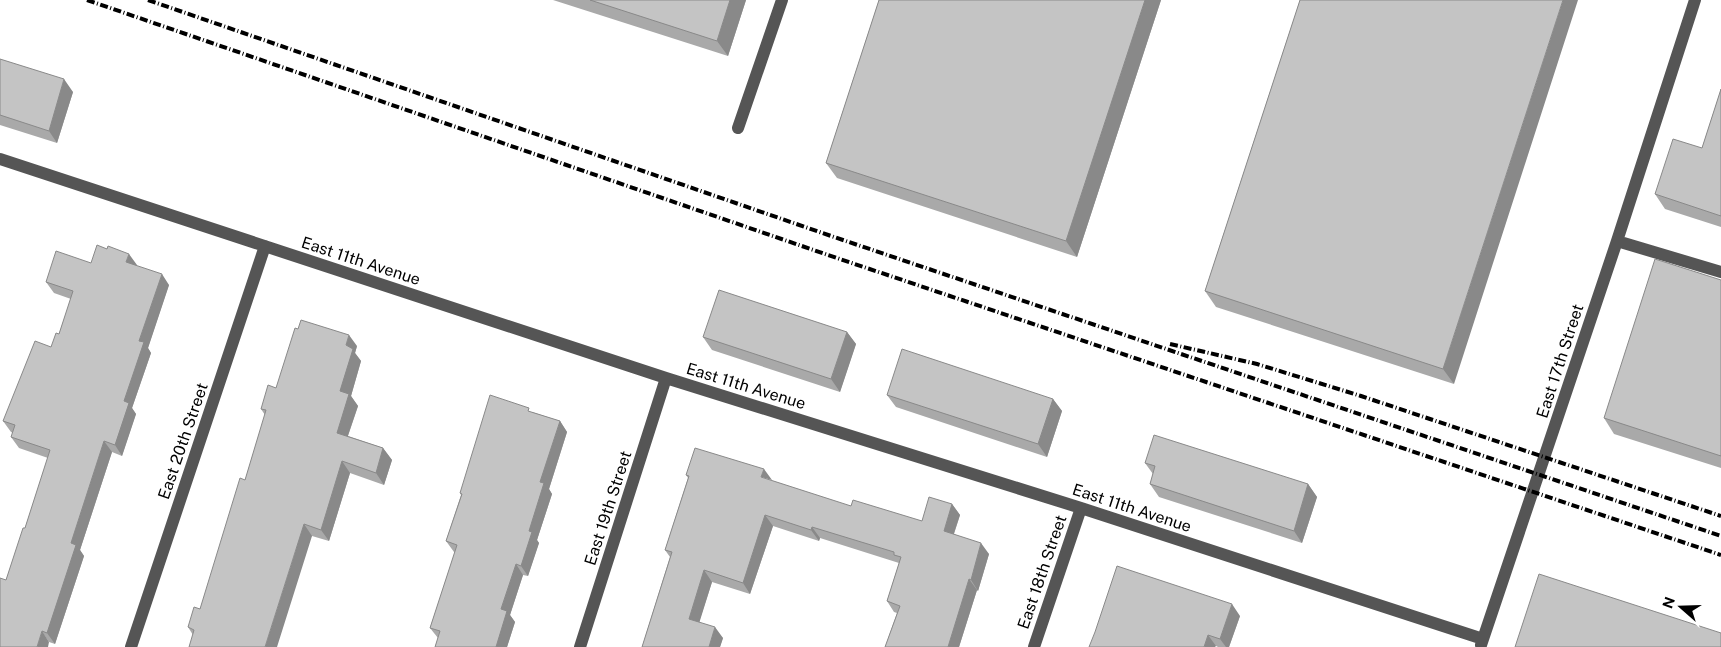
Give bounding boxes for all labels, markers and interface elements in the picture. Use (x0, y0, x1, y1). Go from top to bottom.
street label: East 11th Avenue (299, 233, 423, 289)
street label: East 17th Street (1533, 302, 1587, 420)
street label: East 11th Avenue (684, 359, 808, 413)
street label: East 20th Street (154, 380, 212, 502)
street label: East 19th Street (581, 448, 635, 568)
street label: East 11th Avenue (1070, 480, 1194, 536)
street label: East 18th Street (1014, 512, 1070, 632)
north arrow (1656, 582, 1706, 632)
text: N (1659, 595, 1678, 610)

